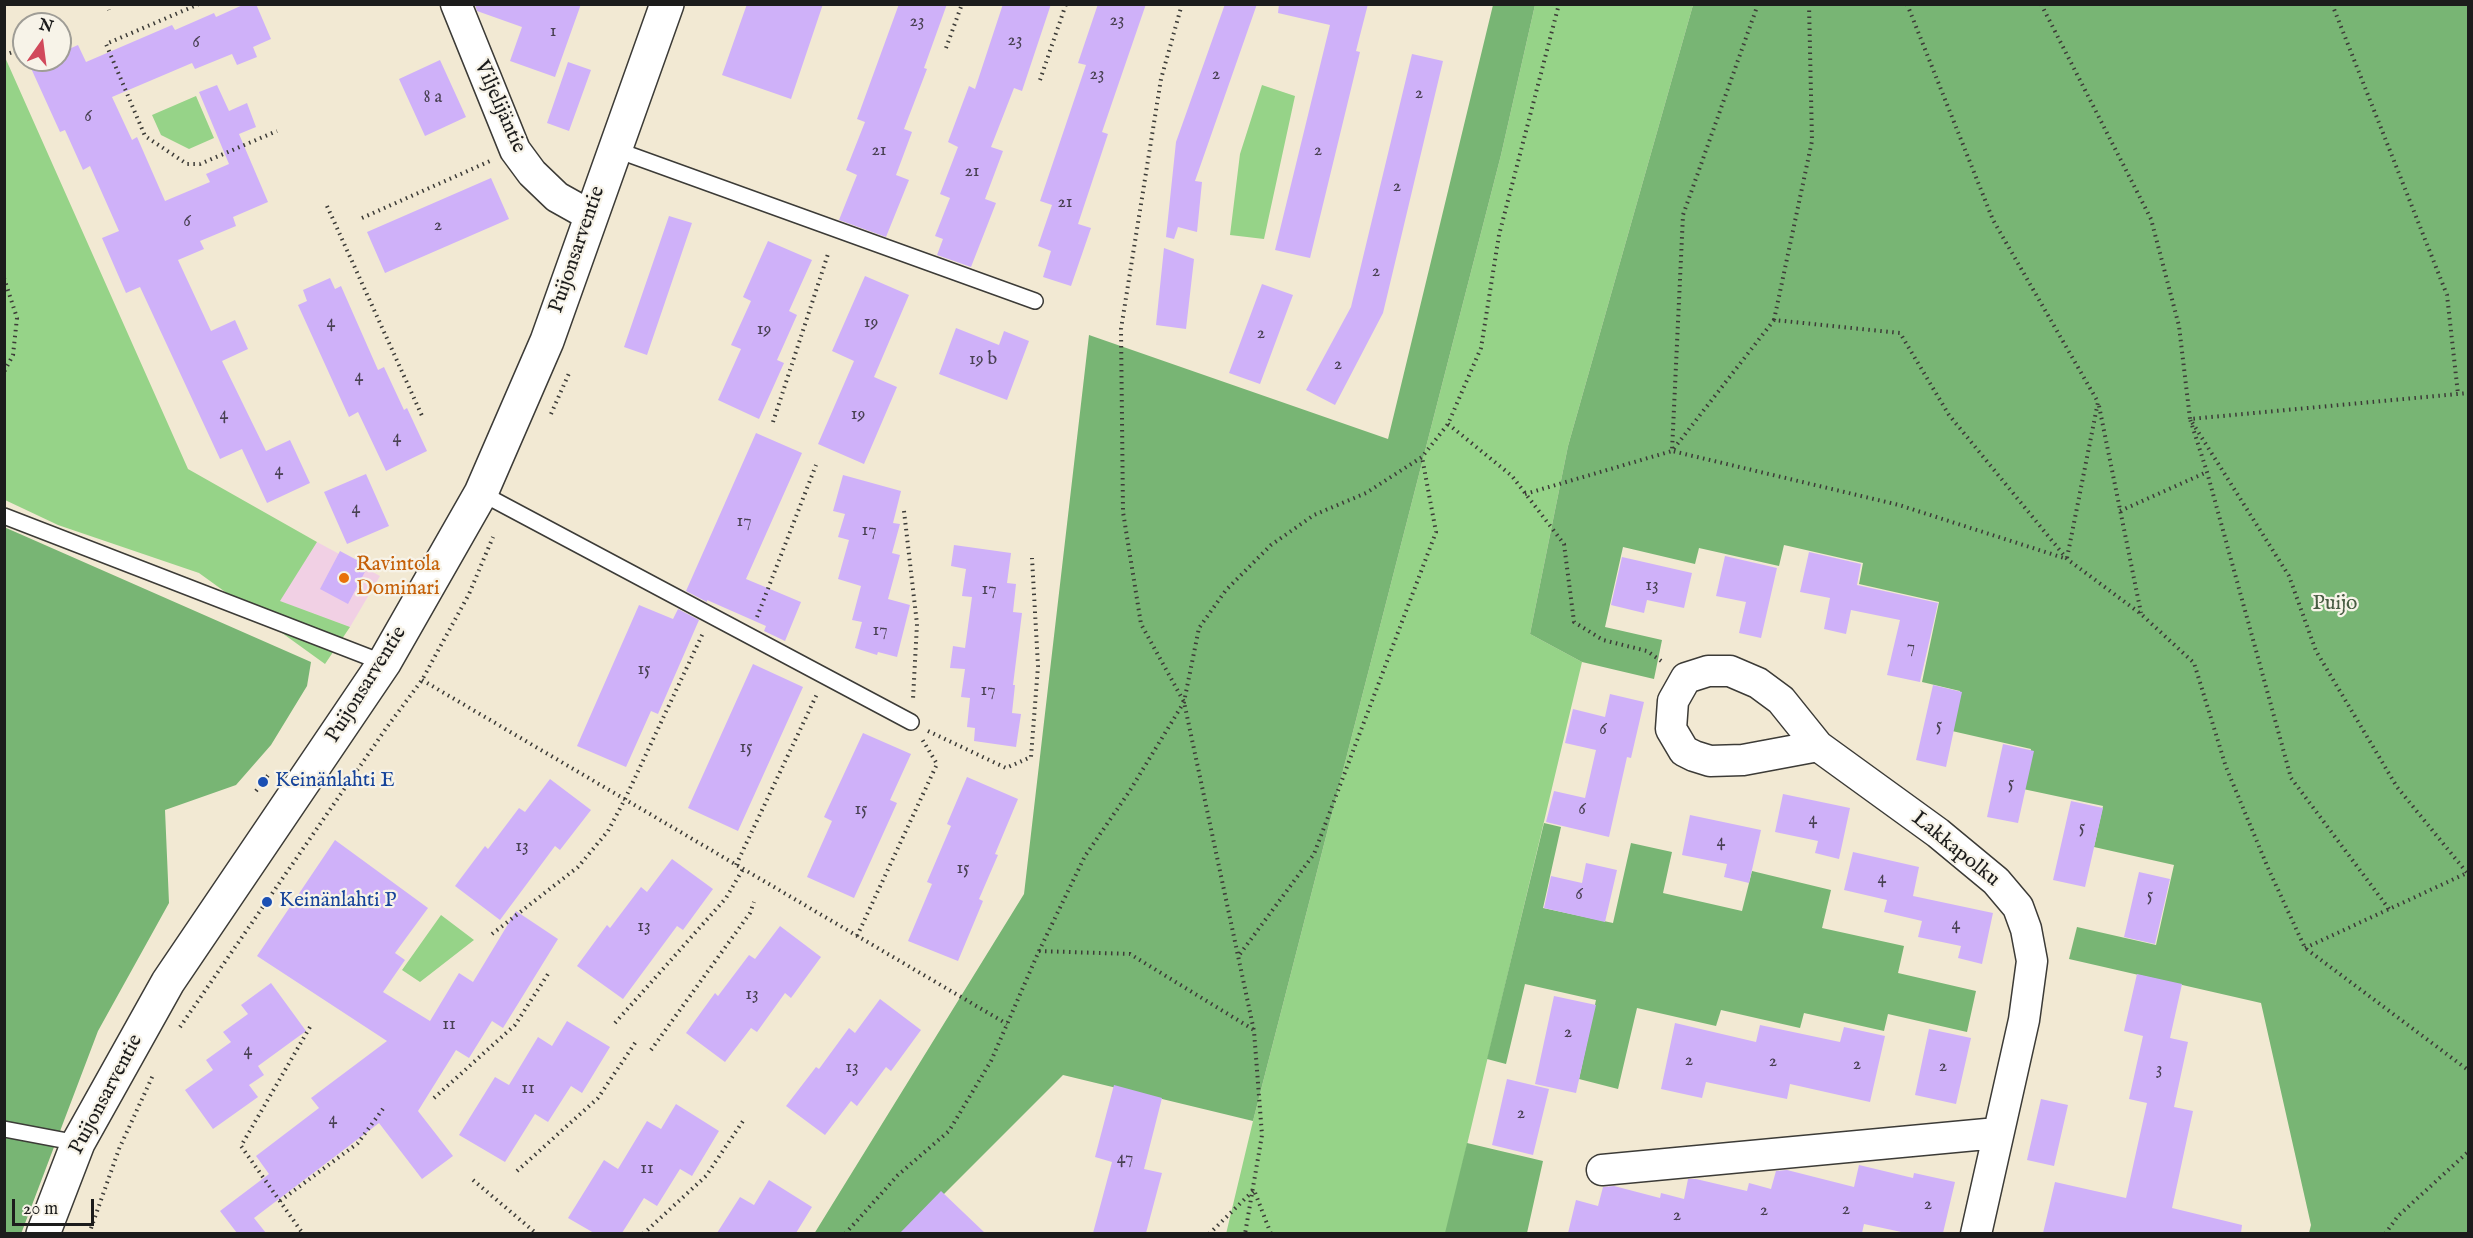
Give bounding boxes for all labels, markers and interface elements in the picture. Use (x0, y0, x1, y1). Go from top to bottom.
house number: 23 (1109, 10, 1125, 32)
house number: 23 (909, 11, 925, 33)
north arrow (12, 12, 72, 72)
text: N (37, 15, 55, 38)
house number: 1 (550, 21, 556, 43)
house number: 23 (1007, 30, 1023, 52)
house number: 6 (192, 32, 200, 54)
street label: Viljelijäntie (467, 57, 531, 157)
house number: 23 (1089, 64, 1105, 86)
house number: 2 (1212, 64, 1220, 86)
house number: 2 (1415, 83, 1423, 105)
house number: 8 a (424, 87, 442, 109)
house number: 6 (84, 106, 92, 128)
house number: 21 (871, 140, 887, 162)
house number: 2 (1314, 140, 1322, 162)
house number: 21 (964, 161, 980, 183)
house number: 2 (1393, 176, 1401, 198)
street label: Puijonsarventie (545, 183, 611, 317)
house number: 21 (1057, 192, 1073, 214)
house number: 6 (183, 211, 191, 233)
house number: 2 (434, 215, 442, 237)
house number: 2 (1372, 261, 1380, 283)
house number: 4 (327, 312, 335, 334)
house number: 19 (864, 312, 878, 334)
house number: 19 (757, 319, 771, 341)
house number: 2 (1257, 323, 1265, 345)
house number: 19 b (969, 349, 997, 371)
house number: 2 (1334, 354, 1342, 376)
house number: 4 (355, 366, 363, 388)
house number: 4 (220, 404, 228, 426)
house number: 19 (851, 404, 865, 426)
house number: 4 (393, 427, 401, 449)
house number: 4 (275, 460, 283, 482)
house number: 4 (352, 498, 360, 520)
house number: 17 (736, 511, 752, 533)
house number: 17 (861, 520, 877, 542)
place label: Ravintola Dominari (356, 553, 440, 603)
marker: Ravintola Dominari (337, 571, 351, 585)
house number: 13 (1645, 575, 1659, 597)
house number: 17 (981, 579, 997, 601)
park label: Puijo (2313, 592, 2357, 618)
house number: 17 (872, 620, 888, 642)
street label: Puijonsarventie (321, 622, 413, 748)
house number: 7 (1907, 637, 1915, 659)
house number: 15 (637, 659, 651, 681)
house number: 17 (980, 680, 996, 702)
house number: 5 (1936, 715, 1942, 737)
house number: 6 (1599, 719, 1607, 741)
house number: 15 (739, 737, 753, 759)
place label: Keinänlahti E (275, 769, 395, 795)
house number: 5 (2008, 773, 2014, 795)
marker: Keinänlahti E (256, 775, 270, 789)
house number: 15 (854, 799, 868, 821)
house number: 6 (1578, 799, 1586, 821)
street label: Lakkapolku (1906, 807, 2004, 893)
house number: 4 (1809, 809, 1817, 831)
house number: 5 (2079, 817, 2085, 839)
house number: 4 (1717, 831, 1725, 853)
house number: 13 (515, 836, 529, 858)
house number: 15 (956, 858, 970, 880)
house number: 4 (1878, 868, 1886, 890)
house number: 6 (1575, 884, 1583, 906)
house number: 5 (2147, 885, 2153, 907)
place label: Keinänlahti P (279, 889, 396, 915)
marker: Keinänlahti P (260, 895, 274, 909)
house number: 4 (1952, 914, 1960, 936)
house number: 13 (637, 916, 651, 938)
house number: 13 (745, 984, 759, 1006)
house number: 11 (442, 1014, 456, 1036)
house number: 2 (1564, 1022, 1572, 1044)
street label: Puijonsarventie (65, 1031, 149, 1159)
house number: 4 (244, 1040, 252, 1062)
house number: 2 (1685, 1050, 1693, 1072)
house number: 2 (1769, 1051, 1777, 1073)
house number: 2 (1853, 1054, 1861, 1076)
house number: 2 (1939, 1056, 1947, 1078)
house number: 13 (845, 1057, 859, 1079)
house number: 3 (2156, 1059, 2162, 1081)
house number: 11 (521, 1078, 535, 1100)
house number: 2 (1517, 1103, 1525, 1125)
house number: 4 (329, 1109, 337, 1131)
house number: 47 (1117, 1148, 1133, 1170)
house number: 11 (640, 1158, 654, 1180)
scale bar (15, 1187, 98, 1225)
house number: 2 (1924, 1194, 1932, 1216)
text: 20 m (23, 1198, 58, 1221)
house number: 2 (1842, 1199, 1850, 1221)
house number: 2 (1760, 1200, 1768, 1222)
house number: 2 (1673, 1205, 1681, 1227)

